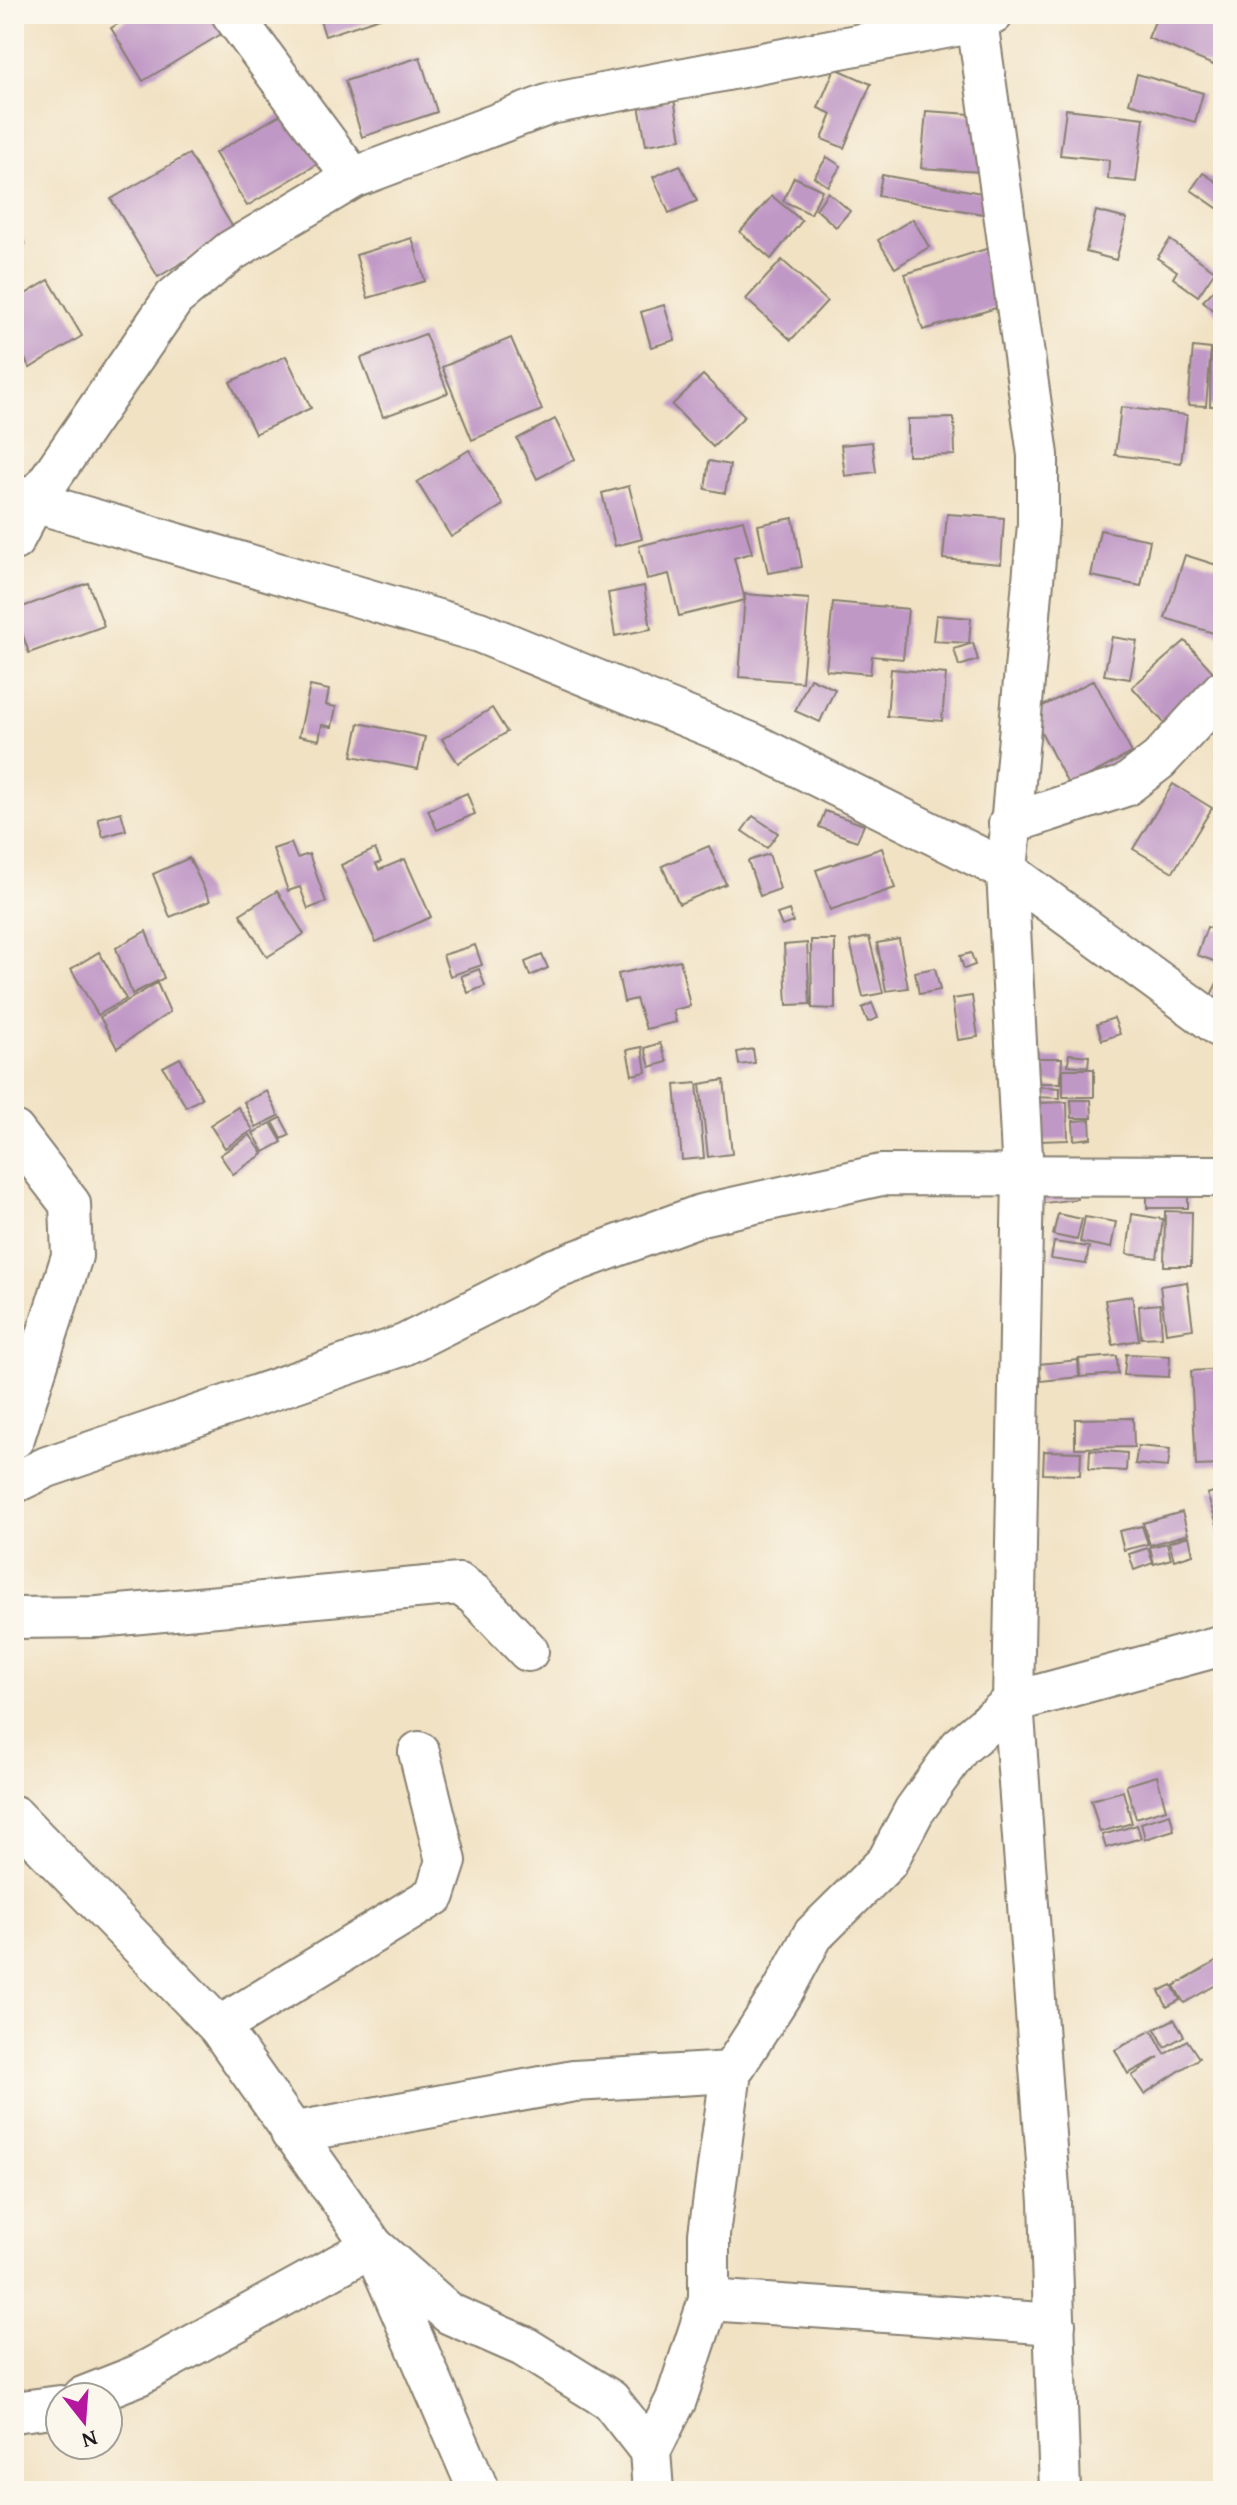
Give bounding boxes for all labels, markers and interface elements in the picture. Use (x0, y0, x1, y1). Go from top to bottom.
north arrow (44, 2381, 124, 2461)
text: N (78, 2423, 102, 2458)

